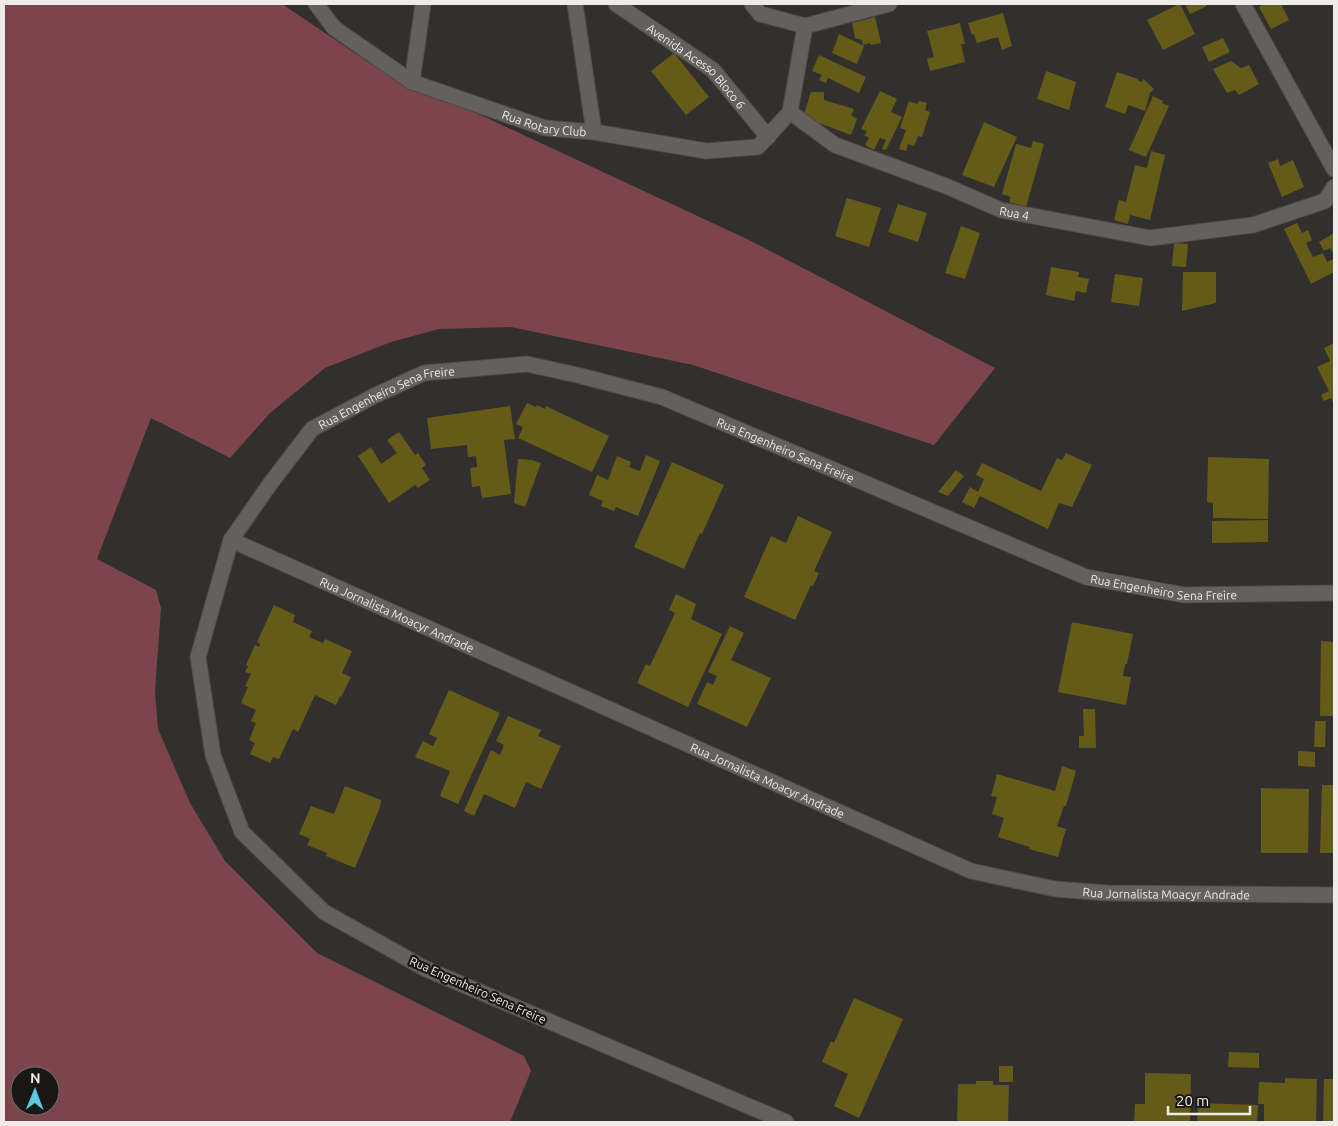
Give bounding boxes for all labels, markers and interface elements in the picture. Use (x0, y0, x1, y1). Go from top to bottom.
street label: Avenida Acesso Bloco 6 (645, 21, 748, 111)
street label: Rua Rotary Club (501, 107, 587, 138)
street label: Rua 4 (998, 203, 1031, 222)
street label: Rua Engenheiro Sena Freire (316, 364, 455, 431)
street label: Rua Engenheiro Sena Freire (715, 415, 856, 484)
street label: Rua Engenheiro Sena Freire (1089, 571, 1237, 602)
street label: Rua Jornalista Moacyr Andrade (318, 574, 476, 654)
street label: Rua Jornalista Moacyr Andrade (689, 740, 847, 820)
street label: Rua Jornalista Moacyr Andrade (1082, 885, 1250, 901)
street label: Rua Engenheiro Sena Freire (408, 954, 548, 1026)
north arrow (10, 1066, 60, 1116)
text: N (30, 1070, 41, 1086)
scale bar (1168, 1084, 1250, 1116)
text: 20 m (1176, 1092, 1209, 1109)

